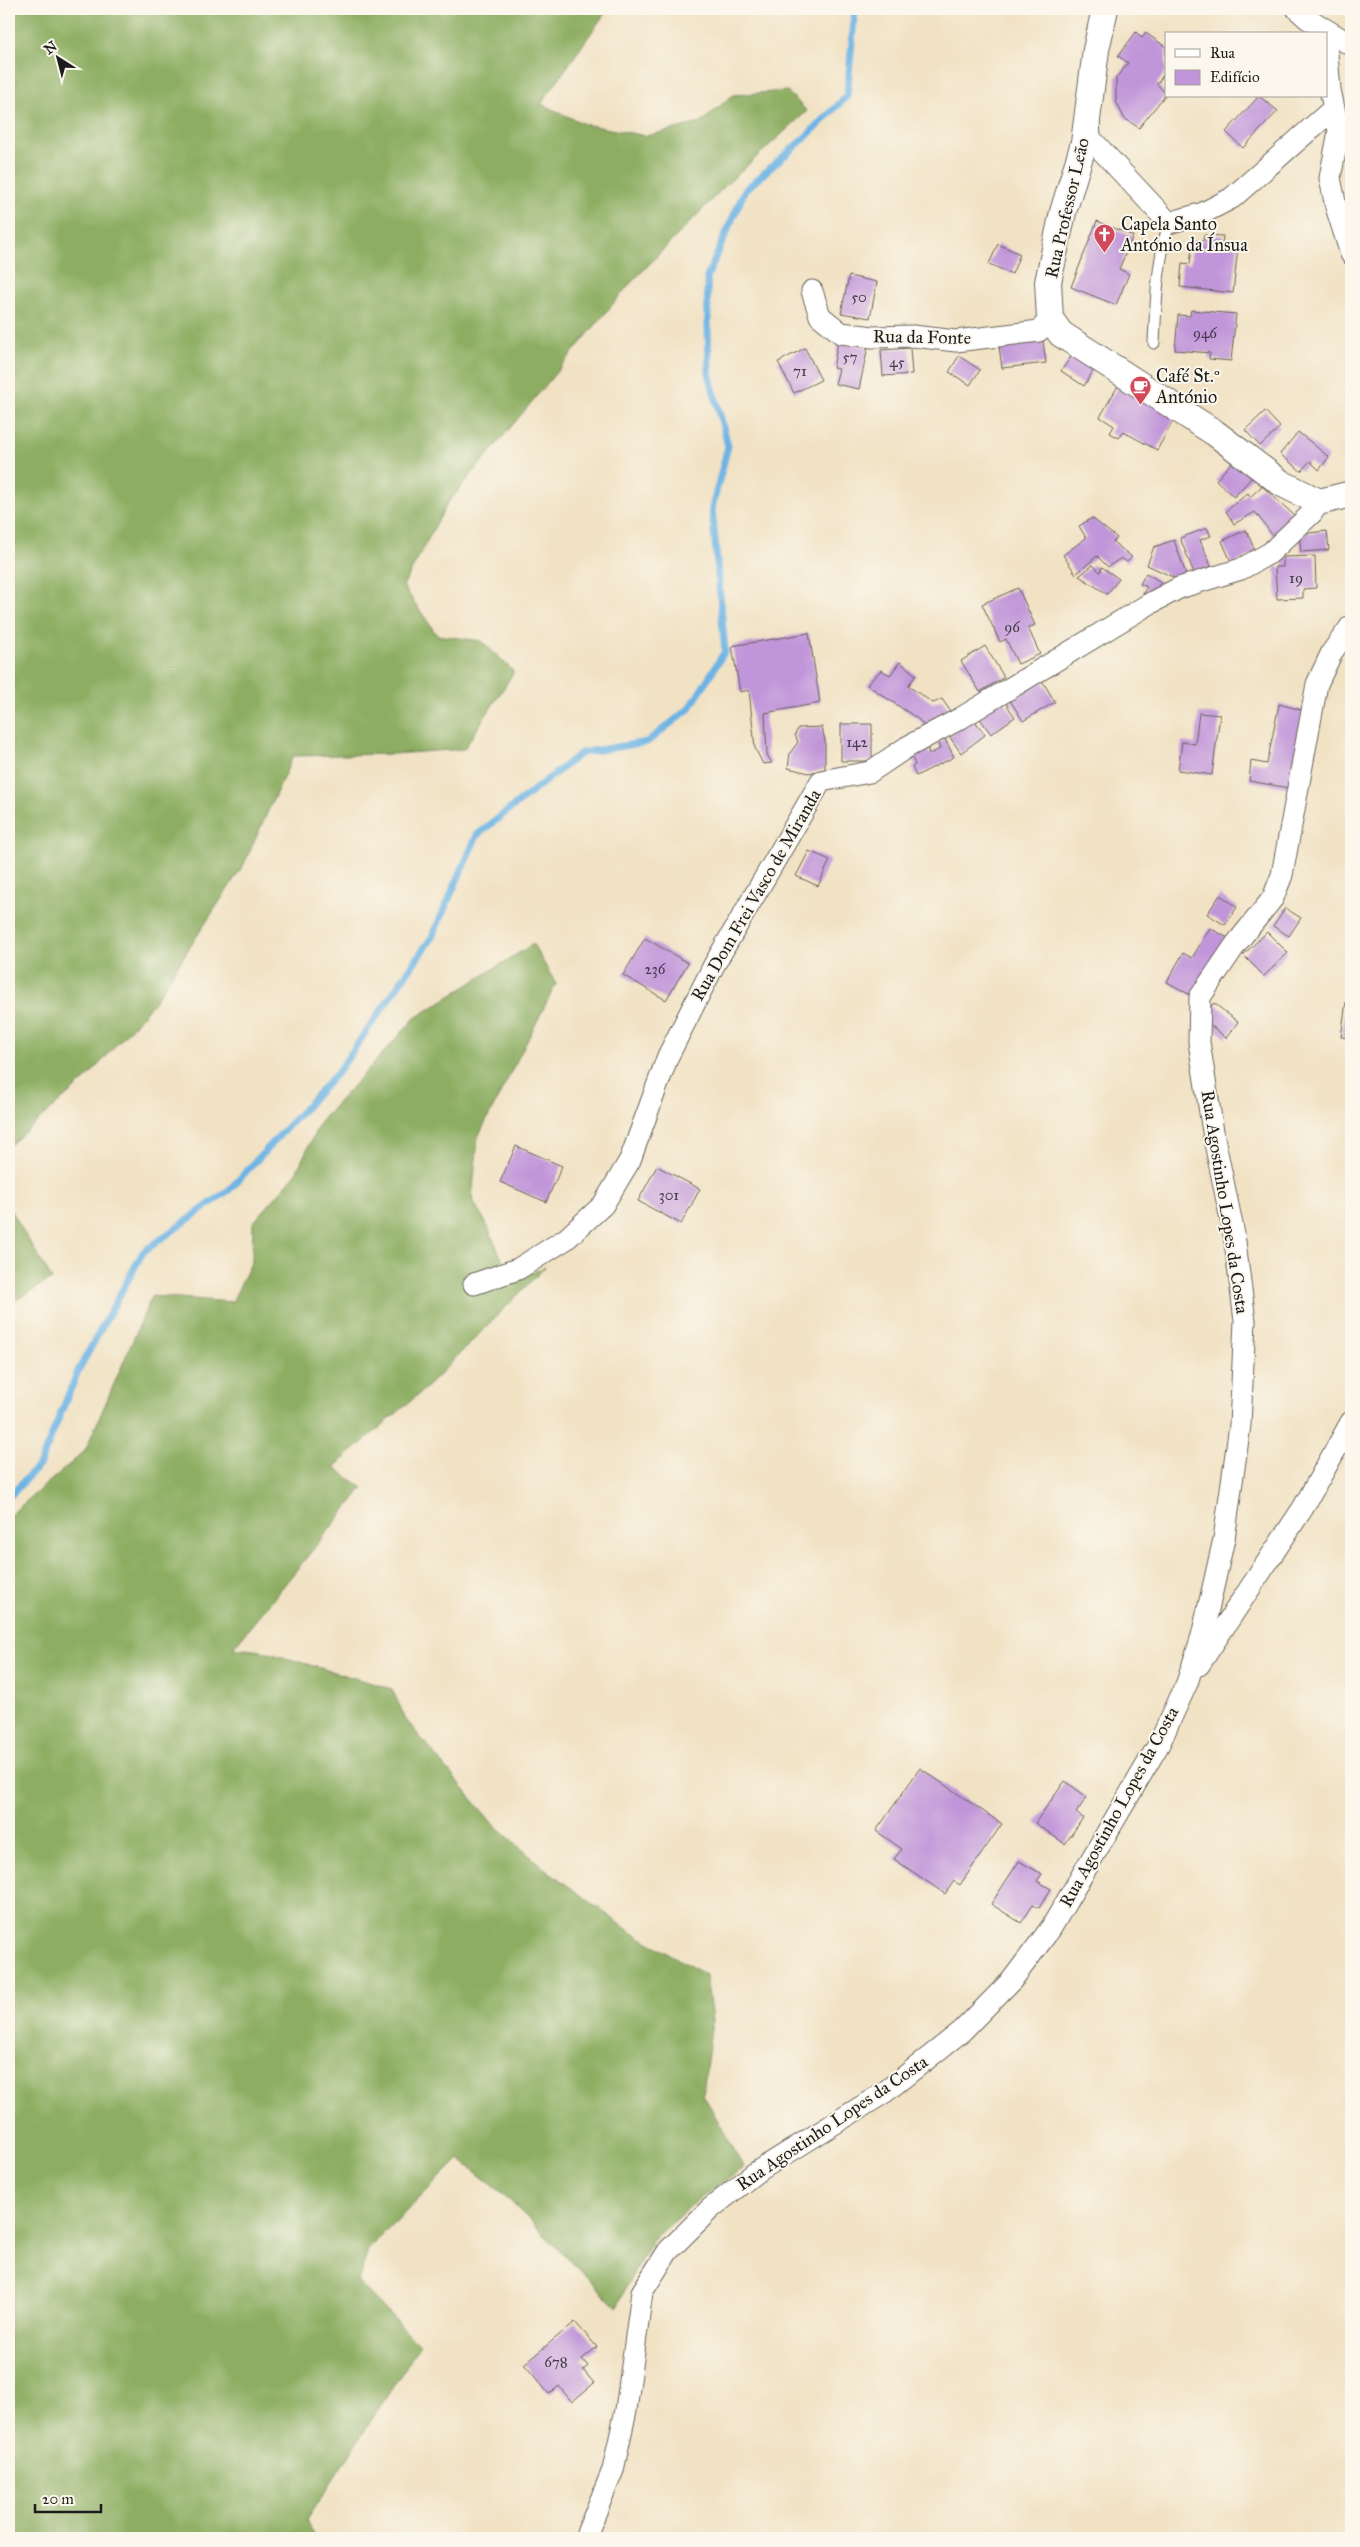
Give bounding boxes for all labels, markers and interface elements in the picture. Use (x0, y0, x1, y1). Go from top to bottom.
north arrow (32, 32, 82, 82)
legend (1165, 32, 1328, 98)
text: N (41, 37, 61, 58)
text: Rua (1210, 44, 1235, 62)
text: Edifício (1210, 68, 1260, 86)
street label: Rua Professor Leão (1040, 136, 1094, 280)
place label: Capela Santo António da Ínsua (1120, 213, 1248, 256)
church icon: Capela Santo António da Ínsua (1093, 222, 1117, 253)
house number: 50 (851, 288, 867, 306)
house number: 946 (1193, 324, 1218, 342)
street label: Rua da Fonte (873, 325, 971, 349)
house number: 57 (843, 348, 857, 366)
house number: 45 (889, 353, 905, 371)
house number: 71 (793, 362, 807, 380)
place label: Café St.º António (1155, 365, 1220, 408)
cafe icon: Café St.º António (1128, 374, 1152, 405)
house number: 19 (1289, 569, 1303, 587)
house number: 96 (1004, 618, 1021, 636)
house number: 142 (846, 733, 868, 751)
street label: Rua Dom Frei Vasco de Miranda (686, 785, 826, 1005)
house number: 236 (644, 960, 667, 978)
street label: Rua Agostinho Lopes da Costa (1195, 1089, 1254, 1316)
house number: 301 (659, 1186, 679, 1204)
street label: Rua Agostinho Lopes da Costa (1055, 1703, 1184, 1912)
street label: Rua Agostinho Lopes da Costa (732, 2050, 933, 2196)
house number: 678 (544, 2353, 568, 2371)
scale bar (35, 2482, 101, 2514)
text: 20 m (42, 2490, 74, 2508)

